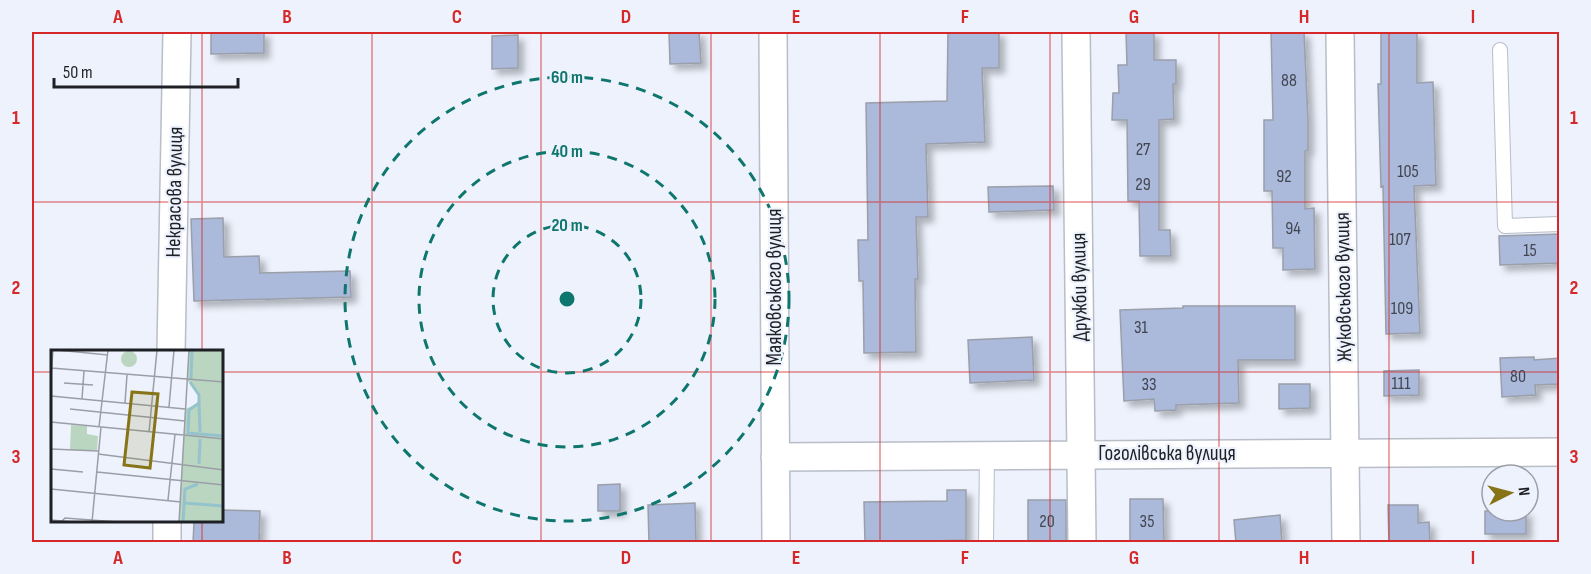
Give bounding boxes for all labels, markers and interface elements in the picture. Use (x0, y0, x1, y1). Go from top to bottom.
text: A (112, 5, 123, 29)
text: B (282, 5, 292, 29)
text: C (452, 5, 462, 29)
text: D (621, 5, 631, 29)
text: E (792, 5, 800, 29)
text: F (961, 5, 969, 29)
text: G (1129, 5, 1139, 29)
text: H (1299, 5, 1309, 29)
text: I (1471, 5, 1475, 29)
scale bar (54, 51, 238, 89)
text: 50 m (63, 62, 93, 83)
text: 60 m (551, 67, 583, 88)
house number: 88 (1281, 70, 1297, 91)
text: 1 (12, 106, 20, 130)
text: 1 (1570, 106, 1578, 130)
street label: Некрасова вулиця (161, 126, 188, 258)
house number: 27 (1136, 139, 1151, 160)
text: 40 m (551, 141, 583, 162)
house number: 105 (1397, 161, 1419, 182)
house number: 92 (1276, 166, 1292, 187)
house number: 29 (1135, 174, 1151, 195)
street label: Маяковського вулиця (762, 209, 787, 365)
street label: Жуковського вулиця (1330, 212, 1357, 362)
text: 20 m (551, 215, 583, 236)
house number: 94 (1285, 218, 1301, 239)
house number: 107 (1389, 229, 1412, 250)
street label: Дружби вулиця (1066, 232, 1093, 342)
house number: 15 (1523, 240, 1537, 261)
text: 2 (12, 276, 20, 300)
text: 2 (1570, 276, 1578, 300)
centre of rings (557, 289, 577, 309)
house number: 109 (1391, 298, 1413, 319)
house number: 31 (1134, 317, 1149, 338)
inset map (51, 350, 224, 523)
house number: 80 (1510, 366, 1526, 387)
house number: 111 (1392, 373, 1411, 394)
house number: 33 (1141, 374, 1157, 395)
street label: Гоголівська вулиця (1098, 441, 1236, 466)
text: 3 (12, 445, 21, 469)
text: 3 (1570, 445, 1579, 469)
north arrow (1480, 463, 1540, 523)
text: N (1514, 486, 1533, 497)
house number: 20 (1039, 511, 1055, 532)
house number: 35 (1140, 511, 1154, 532)
text: A (112, 546, 123, 570)
text: B (282, 546, 292, 570)
text: C (452, 546, 462, 570)
text: D (621, 546, 631, 570)
text: E (792, 546, 800, 570)
text: F (961, 546, 969, 570)
text: G (1129, 546, 1139, 570)
text: H (1299, 546, 1309, 570)
text: I (1471, 546, 1475, 570)

